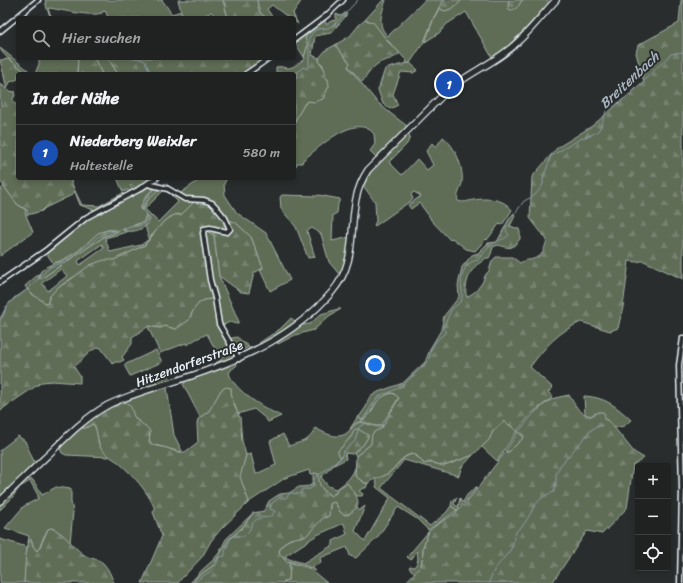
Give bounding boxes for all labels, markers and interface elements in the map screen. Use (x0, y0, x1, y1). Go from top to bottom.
search box (16, 16, 296, 60)
text: Hier suchen (62, 25, 141, 51)
icon: search (30, 27, 52, 49)
water label: Breitenbach (593, 44, 667, 115)
pin: 1 (436, 69, 462, 99)
text: In der Nähe (32, 83, 119, 113)
text: Niederberg Weixler (70, 128, 196, 154)
text: 1 (42, 141, 48, 164)
text: 580 m (243, 141, 280, 164)
text: Haltestelle (70, 154, 133, 177)
street label: Hitzendorferstraße (132, 333, 246, 394)
your location (365, 355, 385, 375)
map controls (635, 463, 671, 571)
button: + (635, 463, 671, 499)
button: − (635, 499, 671, 535)
button: locate (635, 535, 671, 571)

